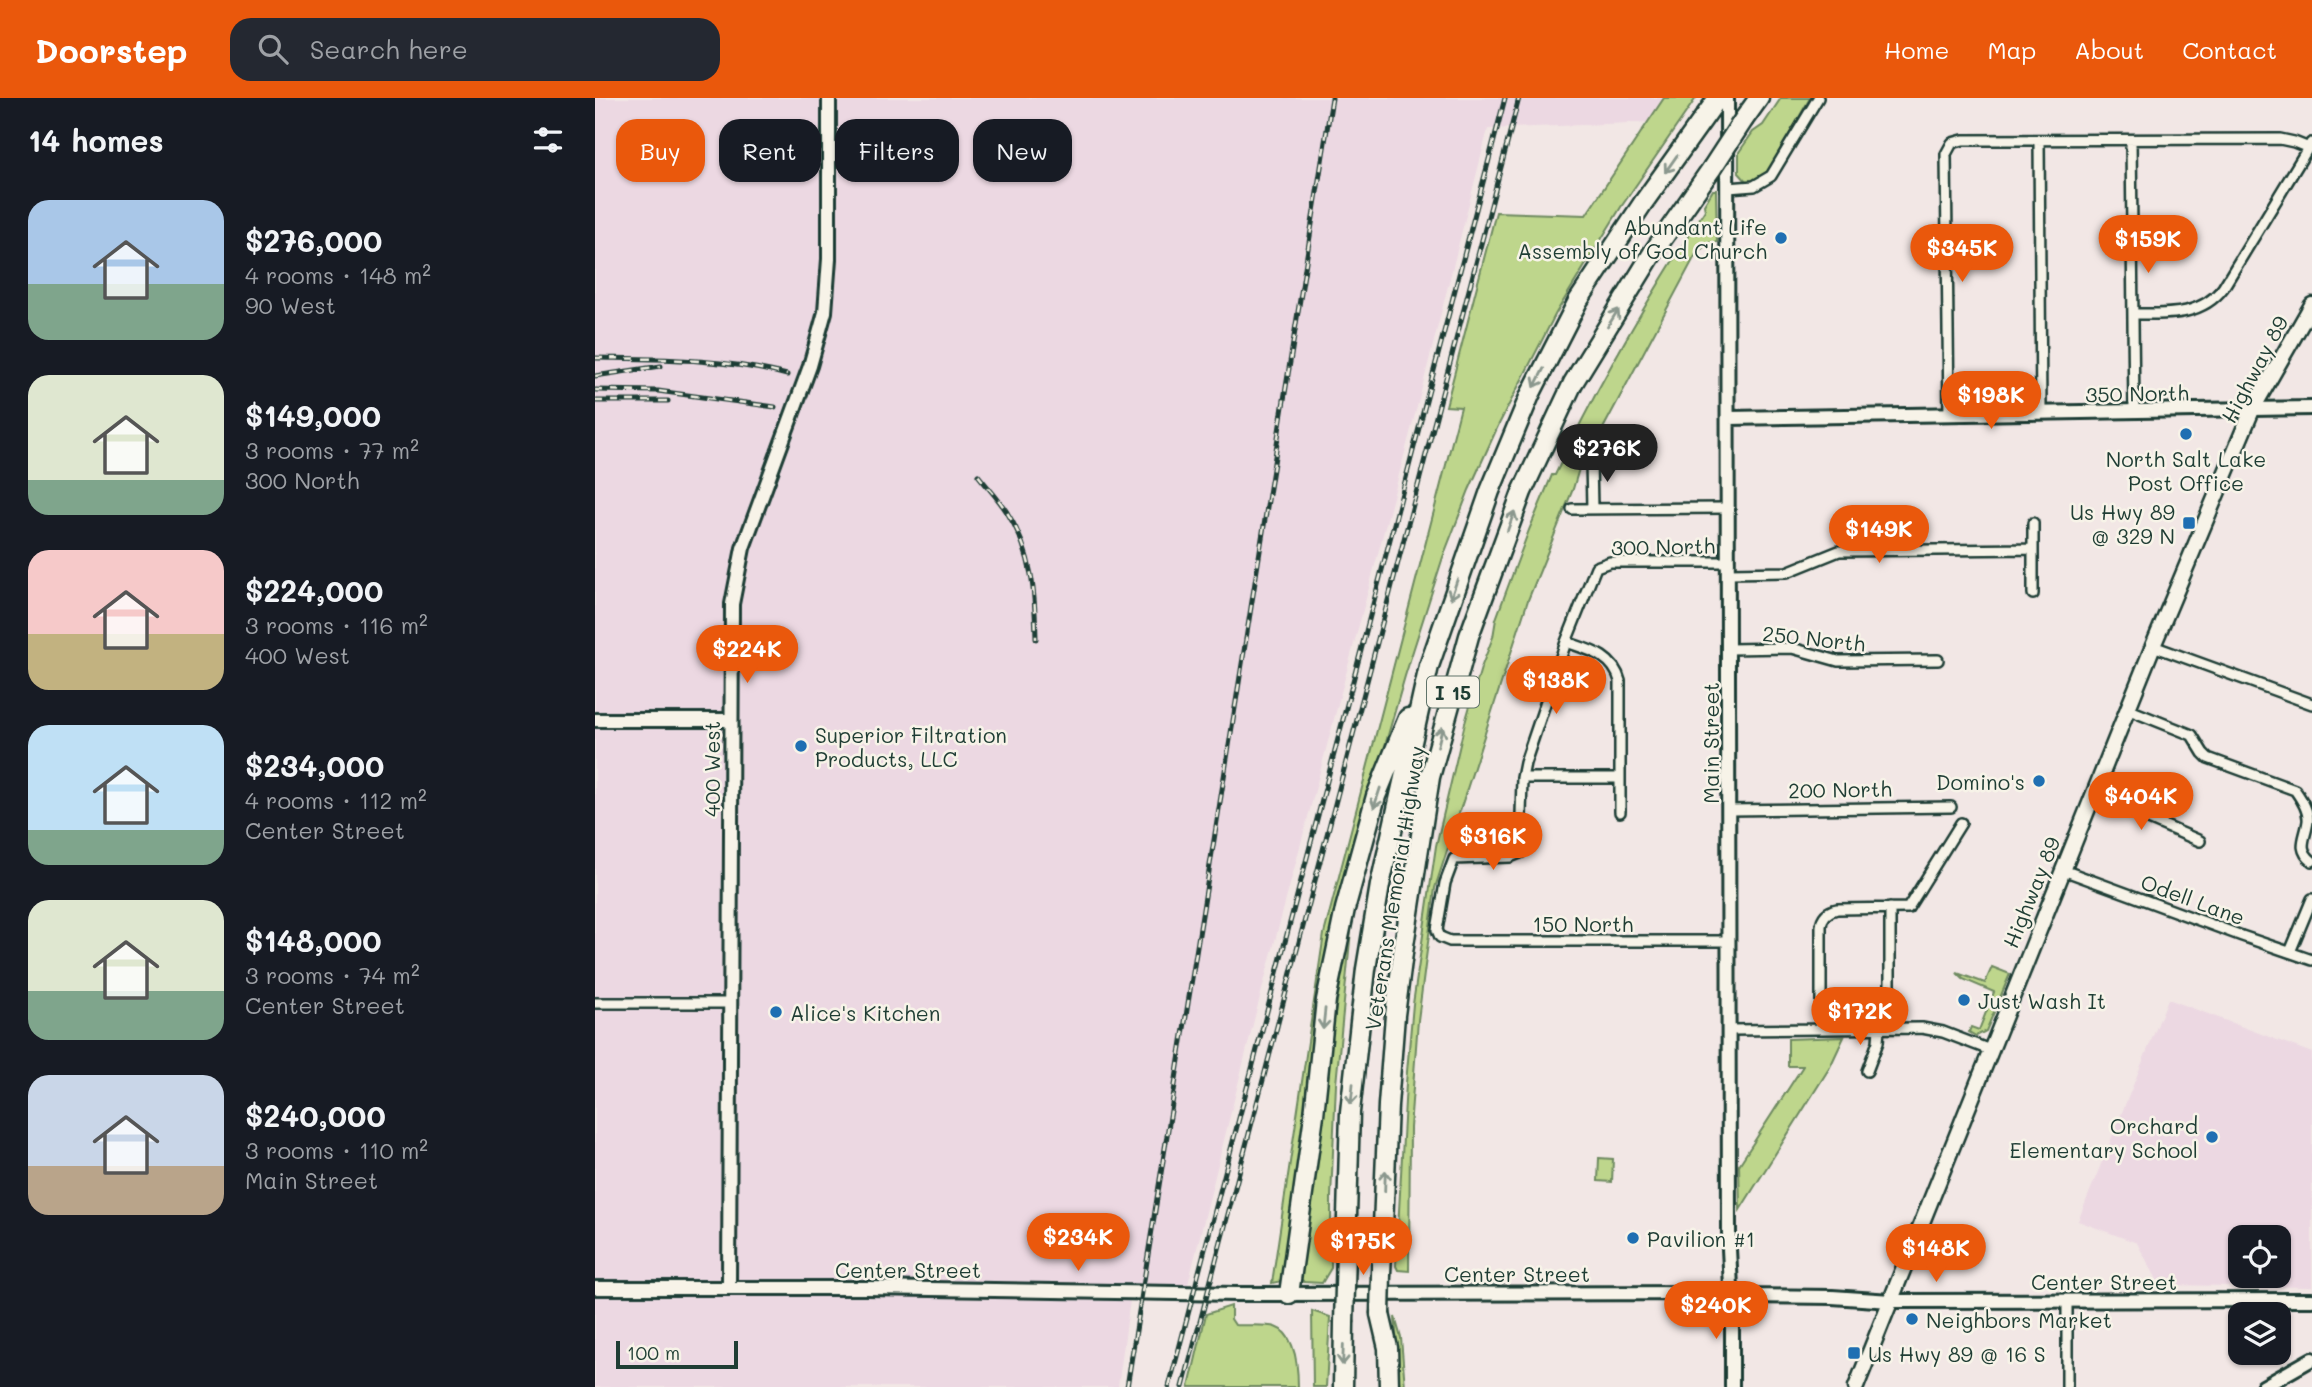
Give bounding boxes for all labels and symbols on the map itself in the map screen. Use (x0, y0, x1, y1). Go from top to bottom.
one-way arrow (1664, 154, 1678, 173)
place label: Abundant Life Assembly of God Church (1518, 213, 1767, 264)
pin: $159K (2099, 216, 2197, 275)
pin: $345K (1913, 225, 2011, 284)
marker: Abundant Life Assembly of God Church (1773, 230, 1789, 246)
one-way arrow (1605, 309, 1620, 328)
street label: Highway 89 (2214, 311, 2294, 427)
one-way arrow (1532, 367, 1546, 388)
pin: $198K (1942, 372, 2040, 431)
street label: 350 North (2085, 379, 2189, 407)
pin: $276K (1558, 424, 1656, 484)
marker: North Salt Lake Post Office (2178, 426, 2194, 442)
place label: North Salt Lake Post Office (2106, 445, 2266, 496)
place label: Us Hwy 89 @ 329 N (2070, 498, 2175, 549)
pin: $149K (1830, 505, 1928, 565)
one-way arrow (1506, 511, 1519, 533)
marker: Us Hwy 89 @ 329 N (2181, 515, 2197, 531)
street label: 300 North (1611, 532, 1715, 560)
one-way arrow (1447, 577, 1459, 599)
street label: 250 North (1761, 619, 1867, 657)
pin: $224K (698, 626, 796, 685)
pin: $138K (1507, 656, 1605, 716)
road number: I 15 (1427, 677, 1479, 708)
street label: Main Street (1697, 682, 1724, 804)
street label: 400 West (698, 721, 725, 817)
place label: Superior Filtration Products, LLC (815, 721, 1007, 772)
one-way arrow (1434, 726, 1447, 749)
marker: Superior Filtration Products, LLC (793, 738, 809, 754)
street label: Veterans Memorial Highway (1358, 744, 1430, 1032)
place label: Domino's (1936, 768, 2025, 795)
pin: $404K (2092, 772, 2190, 832)
marker: Domino's (2031, 773, 2047, 789)
street label: 200 North (1788, 775, 1892, 803)
one-way arrow (1369, 786, 1382, 808)
pin: $316K (1444, 812, 1542, 872)
street label: Highway 89 (1996, 832, 2066, 952)
street label: Odell Lane (2137, 868, 2249, 930)
street label: 150 North (1533, 910, 1633, 937)
place label: Just Wash It (1978, 987, 2106, 1014)
pin: $172K (1811, 988, 1909, 1047)
marker: Just Wash It (1956, 992, 1972, 1008)
place label: Alice's Kitchen (790, 999, 940, 1026)
marker: Alice's Kitchen (768, 1004, 784, 1020)
one-way arrow (1318, 1007, 1331, 1029)
one-way arrow (1345, 1082, 1358, 1105)
place label: Orchard Elementary School (2010, 1112, 2198, 1163)
marker: Orchard Elementary School (2204, 1129, 2220, 1145)
one-way arrow (1378, 1170, 1391, 1193)
pin: $234K (1029, 1214, 1127, 1273)
pin: $175K (1314, 1218, 1412, 1277)
pin: $148K (1887, 1224, 1985, 1284)
place label: Pavilion #1 (1647, 1225, 1755, 1252)
marker: Pavilion #1 (1625, 1230, 1641, 1246)
street label: Center Street (835, 1256, 981, 1283)
street label: Center Street (1444, 1260, 1590, 1287)
street label: Center Street (2031, 1268, 2177, 1295)
pin: $240K (1667, 1282, 1765, 1341)
place label: Neighbors Market (1926, 1306, 2112, 1333)
marker: Neighbors Market (1904, 1311, 1920, 1327)
scale bar (616, 1338, 739, 1370)
place label: Us Hwy 89 @ 16 S (1868, 1340, 2046, 1367)
one-way arrow (1337, 1343, 1350, 1366)
marker: Us Hwy 89 @ 16 S (1846, 1345, 1862, 1361)

